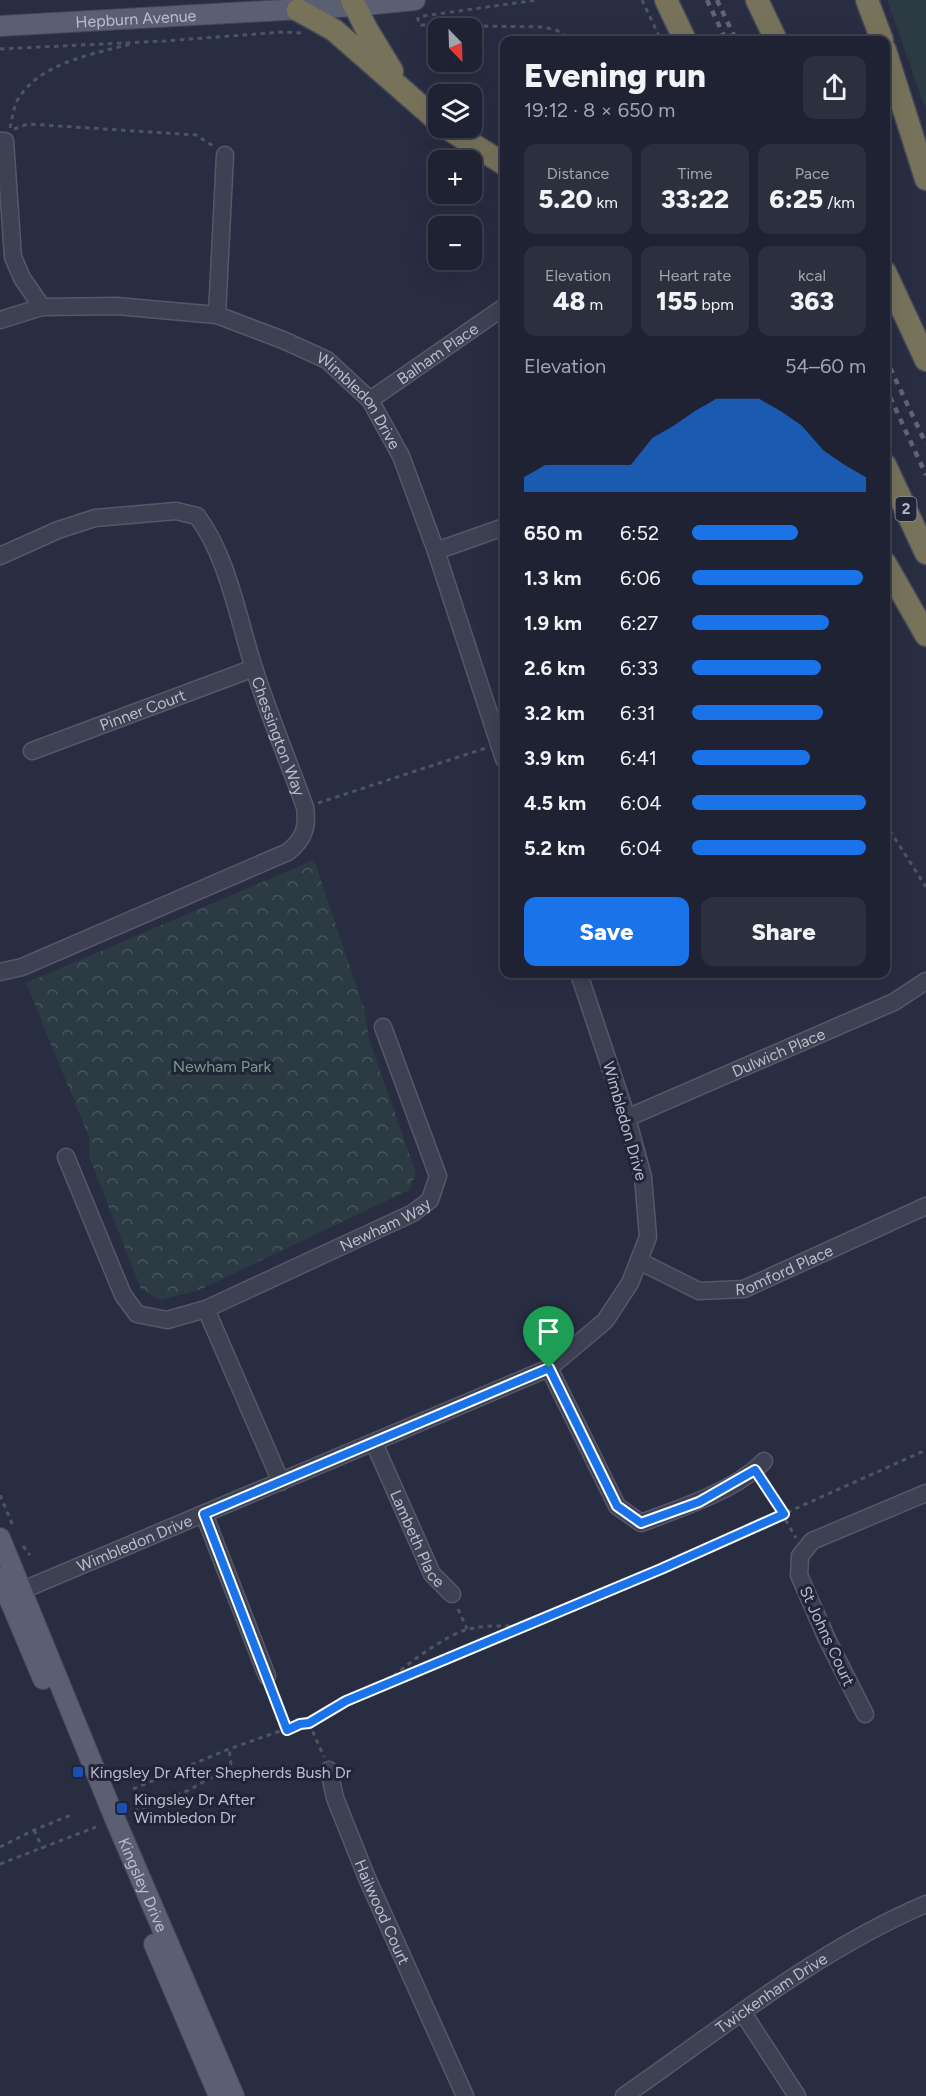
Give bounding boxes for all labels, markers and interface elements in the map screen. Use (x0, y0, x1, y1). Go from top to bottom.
street label: Hepburn Avenue (75, 5, 197, 31)
north arrow (428, 18, 482, 72)
map controls (428, 18, 482, 270)
text: Evening run (524, 56, 706, 95)
button: share (803, 56, 866, 119)
button: layers (428, 84, 482, 138)
text: 19:12 · 8 × 650 m (524, 98, 675, 122)
button: + (428, 150, 482, 204)
text: Distance (547, 164, 609, 183)
text: Time (678, 164, 712, 183)
text: Pace (795, 164, 829, 183)
text: 5.20 (538, 183, 593, 215)
text: 33:22 (661, 183, 729, 215)
text: 6:25 (769, 183, 823, 215)
text: km (593, 193, 618, 212)
text: /km (823, 193, 855, 212)
button: − (428, 216, 482, 270)
text: Elevation (545, 266, 611, 285)
text: Heart rate (659, 266, 731, 285)
text: kcal (798, 266, 826, 285)
text: 48 (553, 285, 585, 317)
text: 155 (656, 285, 698, 317)
text: 363 (790, 285, 834, 317)
text: m (585, 295, 603, 314)
text: bpm (698, 295, 734, 314)
street label: Balham Place (393, 318, 482, 388)
street label: Wimbledon Drive (314, 347, 405, 452)
text: Elevation (524, 354, 606, 378)
text: 54–60 m (785, 354, 866, 378)
road number: 2 (896, 497, 916, 521)
text: 650 m (524, 521, 582, 545)
text: 6:52 (620, 521, 659, 545)
text: 1.3 km (524, 566, 581, 590)
text: 6:06 (620, 566, 661, 590)
text: 1.9 km (524, 611, 582, 635)
text: 6:27 (620, 611, 658, 635)
text: 2.6 km (524, 656, 585, 680)
text: 6:33 (620, 656, 658, 680)
street label: Chessington Way (248, 674, 310, 799)
street label: Pinner Court (97, 685, 188, 734)
text: 3.2 km (524, 701, 585, 725)
text: 6:31 (620, 701, 656, 725)
text: 3.9 km (524, 746, 585, 770)
text: 6:41 (620, 746, 657, 770)
text: 4.5 km (524, 791, 586, 815)
text: 6:04 (620, 791, 662, 815)
text: 5.2 km (524, 836, 585, 860)
text: 6:04 (620, 836, 662, 860)
button: Save (524, 897, 689, 966)
button: Share (701, 897, 866, 966)
street label: Dulwich Place (729, 1024, 828, 1081)
park label: Newham Park (173, 1057, 272, 1076)
street label: Wimbledon Drive (599, 1059, 651, 1183)
street label: Newham Way (337, 1193, 435, 1255)
street label: Romford Place (735, 1240, 836, 1299)
pin (523, 1306, 574, 1368)
icon: arrive (532, 1315, 565, 1348)
street label: Lambeth Place (386, 1487, 449, 1591)
street label: Wimbledon Drive (74, 1510, 195, 1576)
street label: St Johns Court (796, 1583, 858, 1689)
place label: Kingsley Dr After Shepherds Bush Dr (90, 1763, 352, 1782)
marker: Kingsley Dr After Shepherds Bush Dr (71, 1765, 85, 1779)
place label: Kingsley Dr After Wimbledon Dr (134, 1790, 256, 1827)
marker: Kingsley Dr After Wimbledon Dr (115, 1801, 129, 1815)
street label: Kingsley Drive (115, 1835, 172, 1935)
street label: Hailwood Court (351, 1857, 414, 1967)
street label: Twickenham Drive (712, 1948, 831, 2037)

